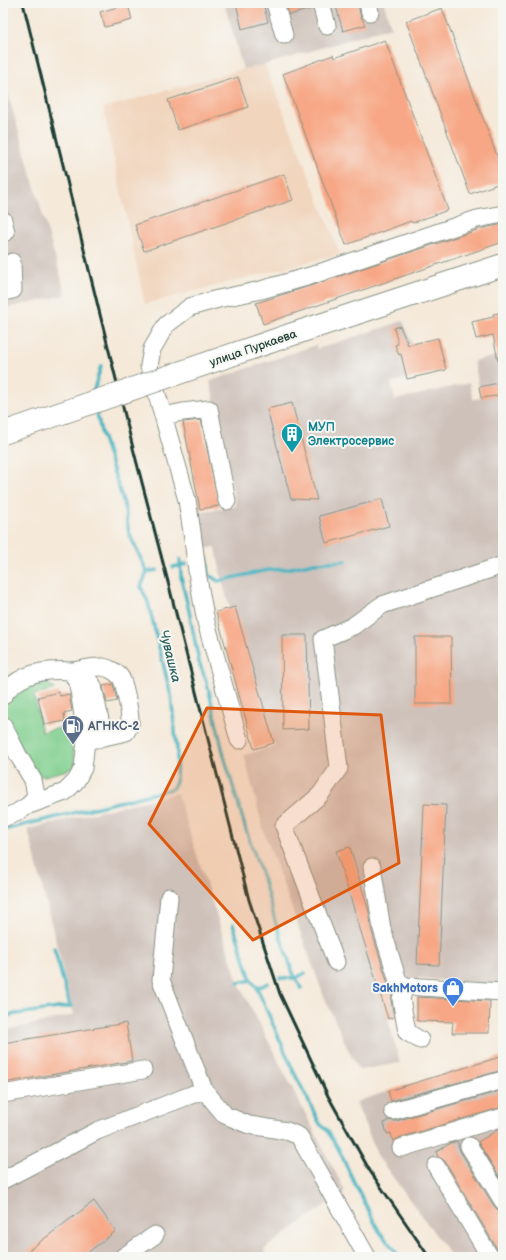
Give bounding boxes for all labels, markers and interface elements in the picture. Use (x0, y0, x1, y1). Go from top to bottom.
street label: улица Пуркаева (208, 327, 299, 370)
place label: МУП Электросервис (308, 420, 394, 449)
building icon: МУП Электросервис (279, 421, 305, 454)
water label: Чувашка (156, 628, 184, 685)
fuel station icon: АГНКС-2 (60, 713, 86, 746)
place label: АГНКС-2 (87, 719, 140, 734)
shop icon: SakhMotors (440, 975, 466, 1008)
place label: SakhMotors (372, 981, 438, 996)

